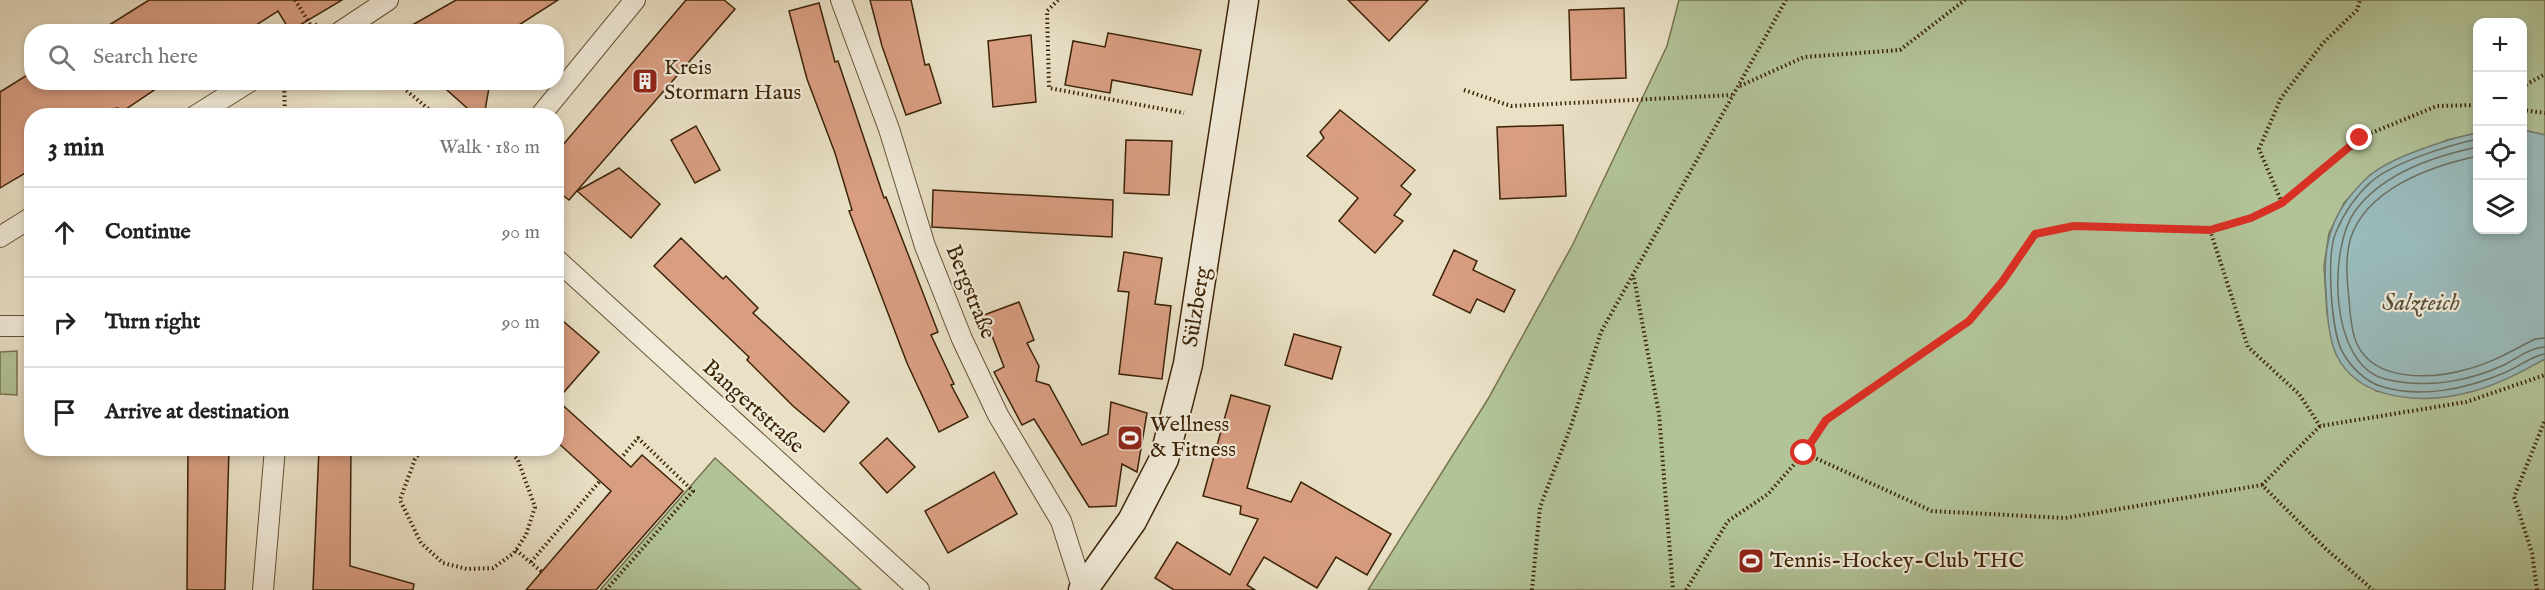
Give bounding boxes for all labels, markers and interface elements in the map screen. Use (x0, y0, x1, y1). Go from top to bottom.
map controls (2473, 18, 2527, 234)
button: + (2473, 18, 2527, 72)
search box (24, 24, 564, 90)
icon: search (45, 41, 78, 74)
text: Search here (93, 43, 198, 71)
place label: Kreis Stormarn Haus (664, 54, 801, 107)
building icon: Kreis Stormarn Haus (630, 66, 660, 96)
button: − (2473, 72, 2527, 126)
route end (2346, 124, 2372, 150)
button: locate (2473, 126, 2527, 180)
text: 3 min (48, 131, 104, 164)
text: Walk · 180 m (439, 135, 540, 160)
button: layers (2473, 180, 2527, 234)
icon: ahead (48, 216, 81, 249)
text: Continue (105, 218, 191, 246)
text: 90 m (502, 220, 540, 245)
street label: Bergstraße (938, 241, 1002, 343)
street label: Sülzberg (1177, 264, 1217, 349)
water label: Salzteich (2382, 288, 2460, 319)
icon: right (48, 306, 81, 339)
text: Turn right (105, 308, 200, 336)
text: 90 m (502, 310, 540, 335)
street label: Bangertstraße (696, 354, 810, 460)
icon: arrive (48, 396, 81, 429)
text: Arrive at destination (105, 398, 289, 426)
place label: Wellness & Fitness (1150, 411, 1236, 464)
sports icon: Wellness & Fitness (1115, 423, 1145, 453)
route start (1790, 439, 1816, 465)
sports icon: Tennis-Hockey-Club THC (1736, 546, 1766, 576)
place label: Tennis-Hockey-Club THC (1770, 547, 2024, 575)

